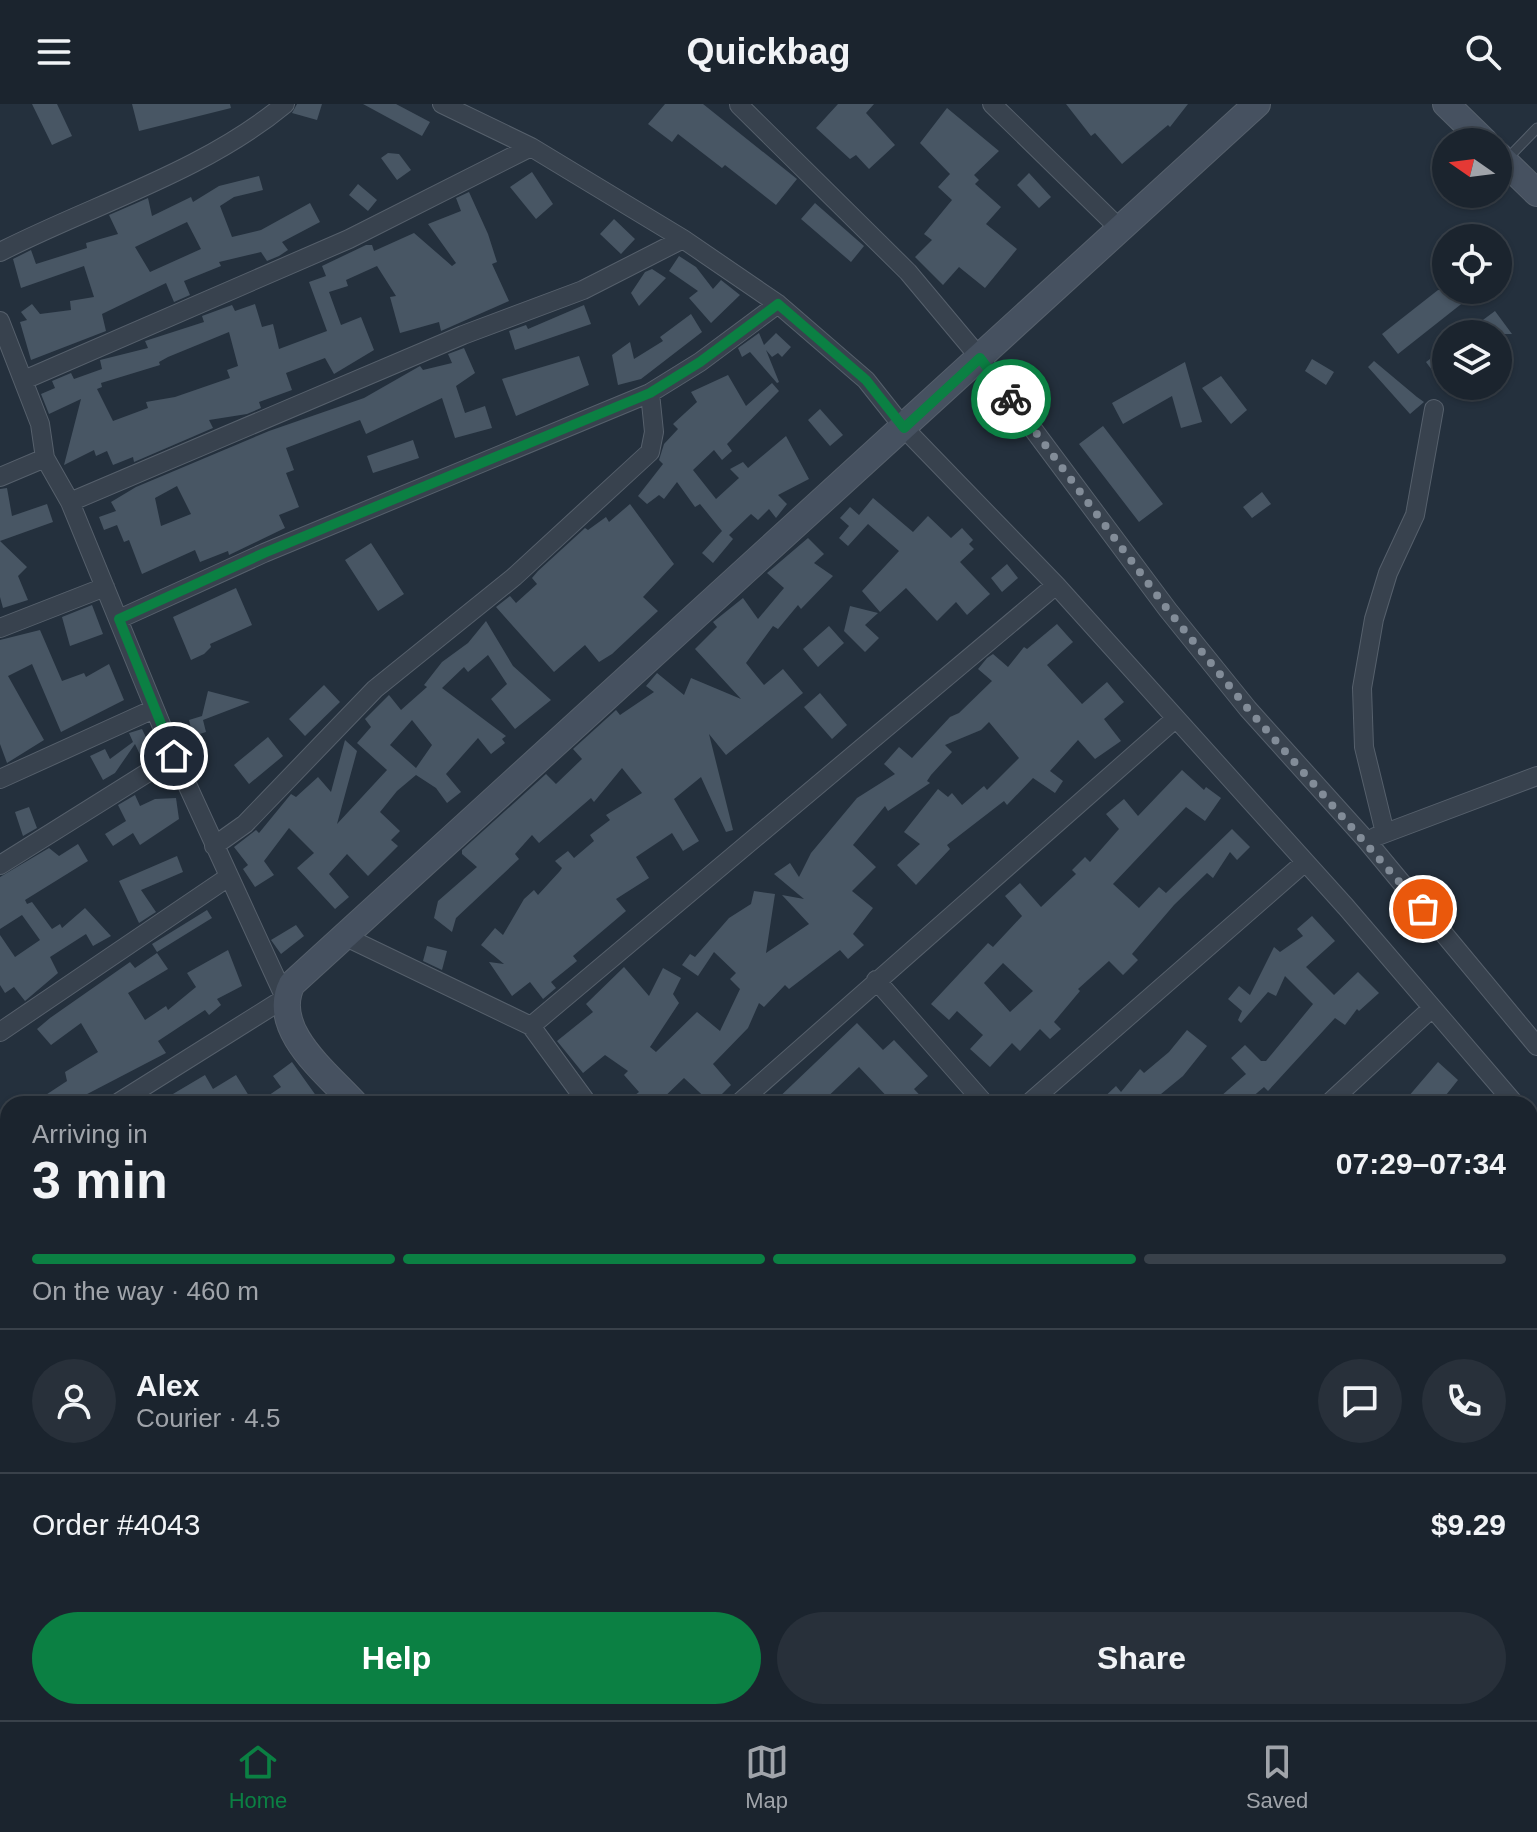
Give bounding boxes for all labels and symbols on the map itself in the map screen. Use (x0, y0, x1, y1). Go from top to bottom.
north arrow (1432, 128, 1512, 208)
courier (971, 359, 1051, 439)
pin (140, 722, 208, 790)
pin (1389, 875, 1457, 943)

